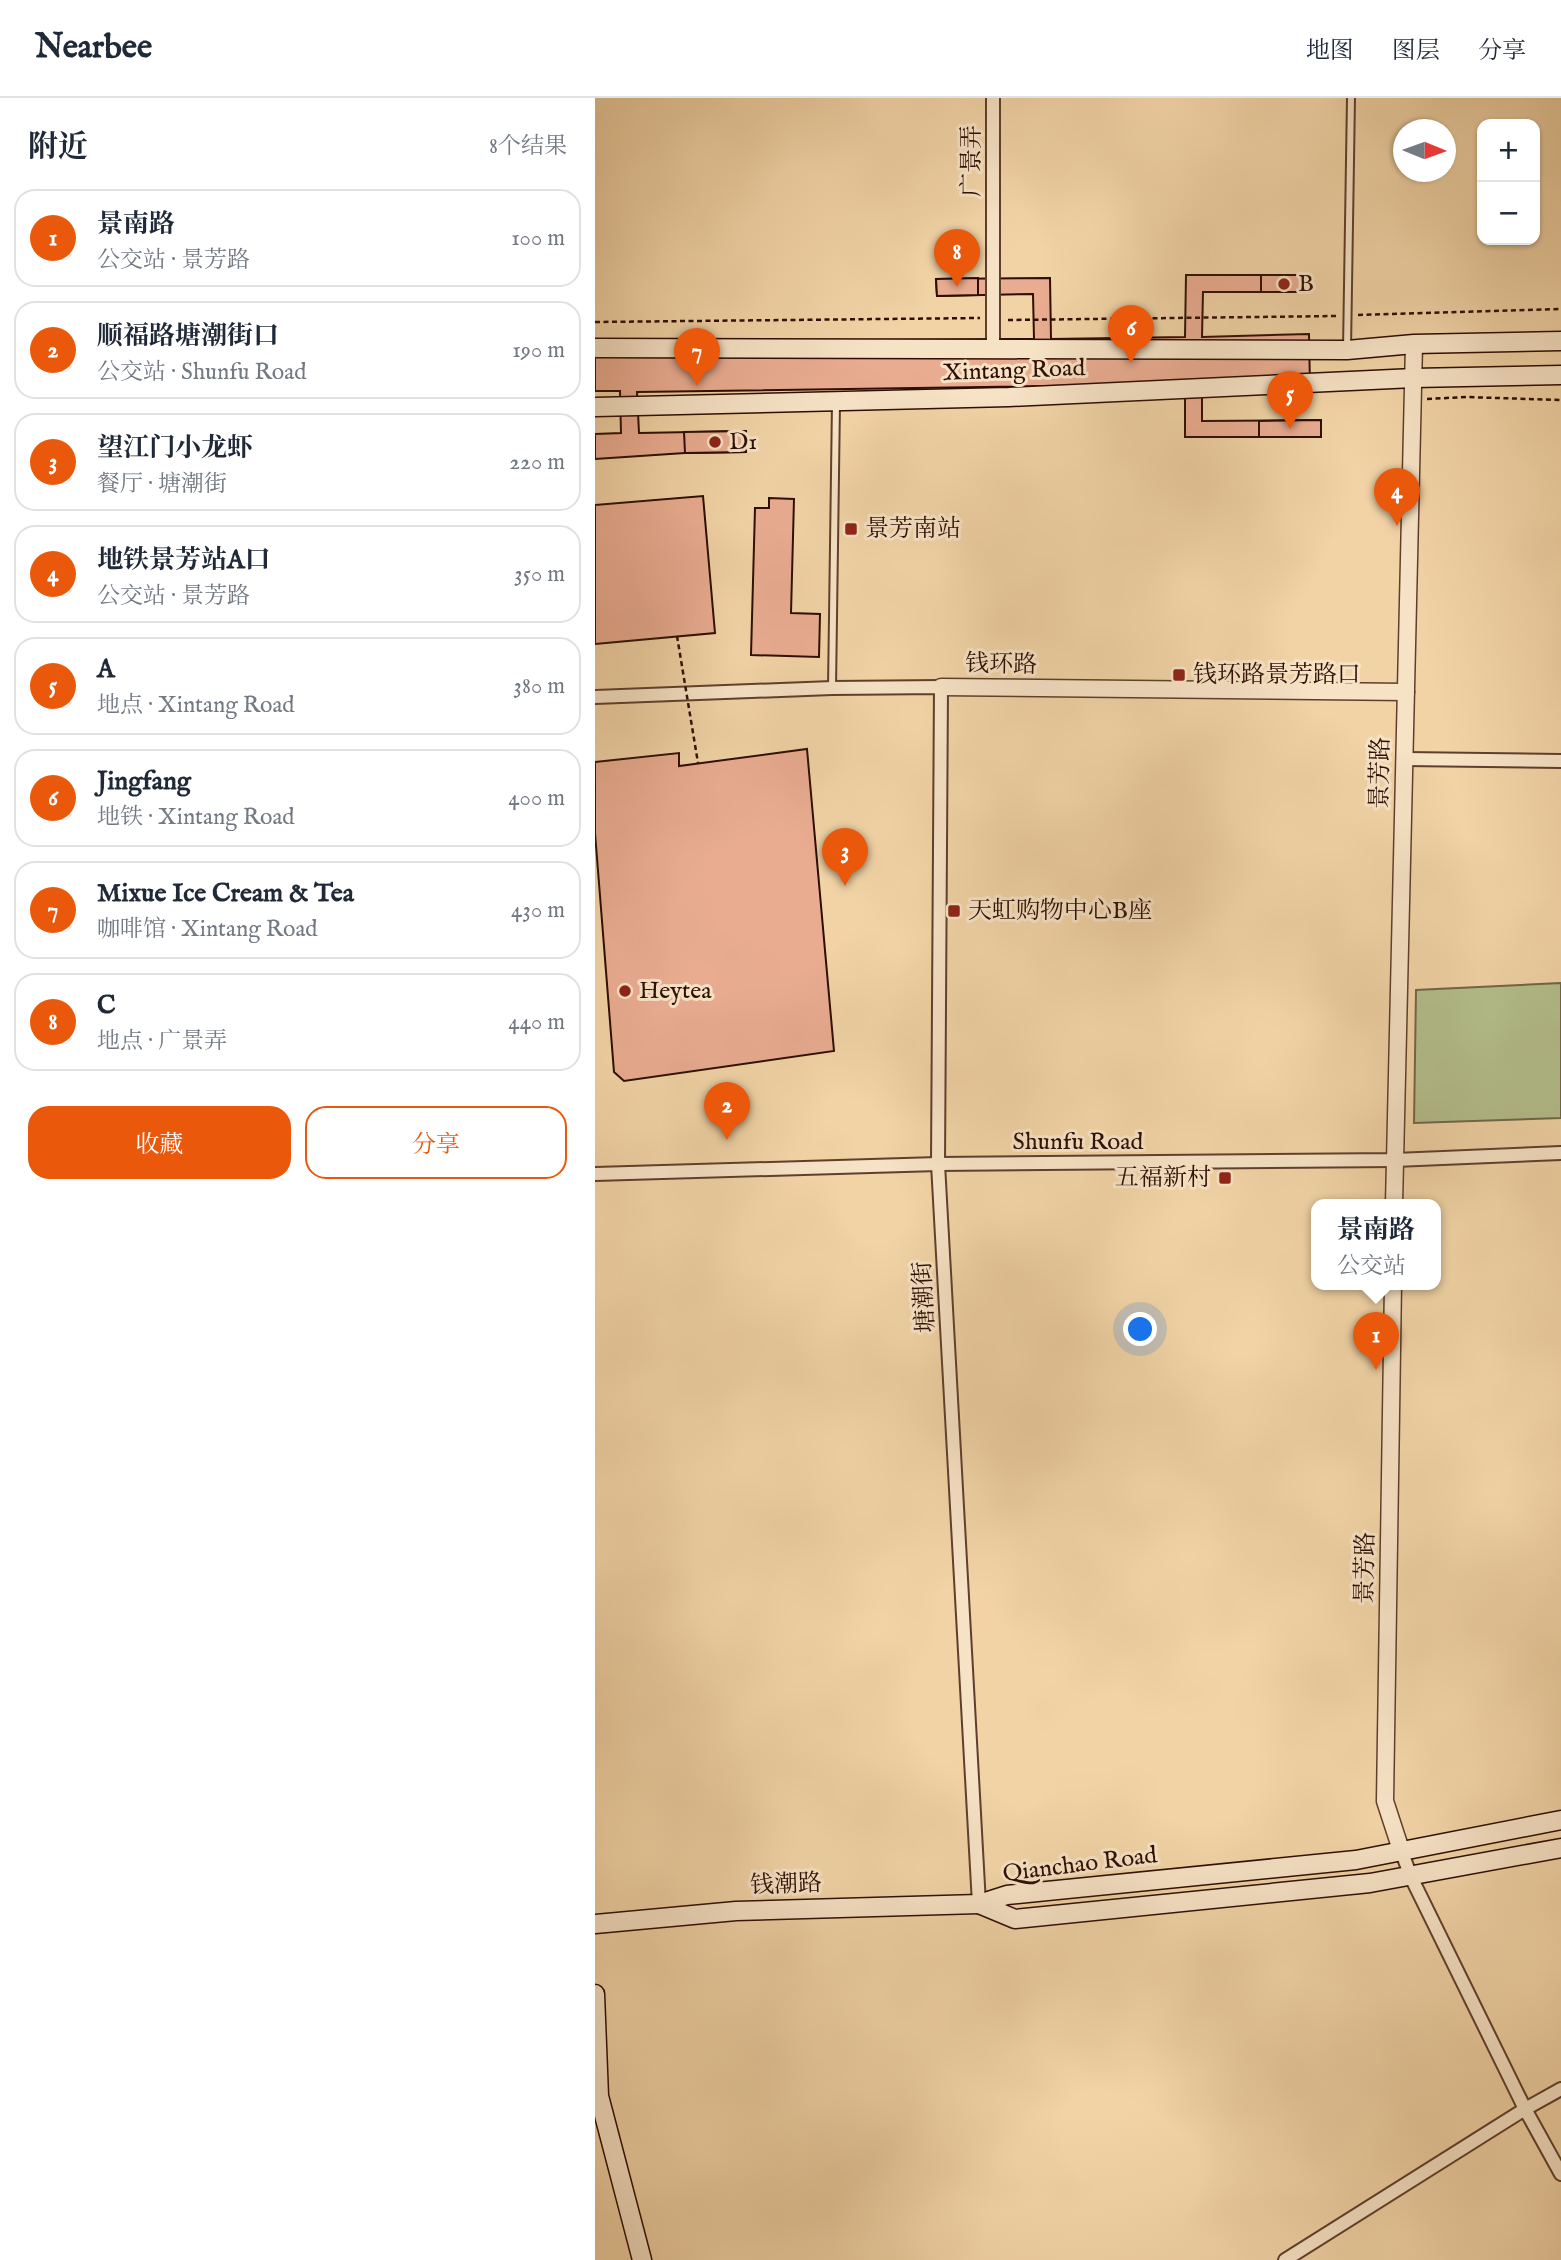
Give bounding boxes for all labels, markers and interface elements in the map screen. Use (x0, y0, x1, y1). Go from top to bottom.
text: Nearbee (35, 27, 152, 69)
text: 地图 (1306, 36, 1354, 67)
text: 图层 (1392, 36, 1440, 67)
text: 分享 (1478, 36, 1526, 67)
north arrow (1393, 119, 1456, 182)
map controls (1477, 119, 1540, 245)
button: + (1477, 119, 1540, 182)
street label: 广景弄 (957, 125, 988, 197)
text: 附近 (28, 129, 88, 167)
text: 8个结果 (489, 132, 567, 161)
button: − (1477, 182, 1540, 245)
text: 景南路 (97, 208, 175, 241)
text: 1 (49, 224, 57, 253)
text: 100 m (511, 224, 565, 253)
pin: 8 (934, 229, 980, 287)
text: 公交站 · 景芳路 (97, 246, 250, 275)
place label: B (1298, 269, 1314, 300)
marker: B (1276, 276, 1292, 292)
pin: 6 (1108, 305, 1154, 363)
text: 顺福路塘潮街口 (97, 320, 279, 353)
pin: 7 (674, 328, 720, 386)
text: 2 (48, 336, 58, 365)
text: 190 m (512, 336, 565, 365)
street label: Xintang Road (942, 353, 1086, 389)
text: 公交站 · Shunfu Road (97, 358, 306, 387)
pin: 5 (1267, 371, 1313, 429)
place label: D1 (729, 427, 757, 458)
text: 望江门小龙虾 (97, 432, 253, 465)
marker: D1 (707, 434, 723, 450)
text: 3 (49, 448, 57, 477)
text: 220 m (509, 448, 565, 477)
pin: 4 (1374, 468, 1420, 526)
text: 餐厅 · 塘潮街 (97, 470, 227, 499)
place label: 景芳南站 (865, 514, 961, 545)
marker: 景芳南站 (843, 521, 859, 537)
text: 地铁景芳站A口 (97, 544, 271, 577)
text: 4 (47, 560, 59, 589)
text: 350 m (514, 560, 565, 589)
text: 公交站 · 景芳路 (97, 582, 250, 611)
street label: 钱环路 (965, 649, 1037, 681)
text: A (97, 653, 115, 686)
place label: 钱环路景芳路口 (1193, 660, 1361, 691)
marker: 钱环路景芳路口 (1171, 667, 1187, 683)
text: 5 (49, 672, 57, 701)
text: 380 m (513, 672, 565, 701)
text: 地点 · Xintang Road (97, 691, 295, 720)
street label: 景芳路 (1365, 737, 1397, 809)
text: Jingfang (97, 765, 191, 798)
text: 6 (48, 784, 58, 813)
text: 400 m (508, 784, 565, 813)
text: 地铁 · Xintang Road (97, 803, 295, 832)
pin: 3 (822, 828, 868, 886)
text: Mixue Ice Cream & Tea (97, 877, 354, 910)
text: 7 (48, 896, 58, 925)
text: 430 m (511, 896, 565, 925)
place label: 天虹购物中心B座 (968, 896, 1152, 927)
marker: 天虹购物中心B座 (946, 903, 962, 919)
text: 咖啡馆 · Xintang Road (97, 915, 318, 944)
place label: Heytea (639, 976, 712, 1007)
marker: Heytea (617, 983, 633, 999)
text: C (97, 989, 116, 1022)
text: 8 (48, 1008, 58, 1037)
text: 440 m (508, 1008, 565, 1037)
text: 地点 · 广景弄 (97, 1027, 227, 1056)
pin: 2 (704, 1082, 750, 1140)
button: 收藏 (28, 1106, 291, 1179)
button: 分享 (305, 1106, 567, 1179)
street label: Shunfu Road (1013, 1127, 1144, 1158)
place label: 五福新村 (1115, 1163, 1211, 1194)
marker: 五福新村 (1217, 1170, 1233, 1186)
popup (1311, 1199, 1441, 1290)
text: 景南路 (1337, 1214, 1415, 1247)
text: 公交站 (1337, 1252, 1406, 1281)
street label: 塘潮街 (908, 1260, 942, 1334)
your location (1123, 1312, 1157, 1346)
pin: 1 (1353, 1312, 1399, 1370)
street label: 景芳路 (1350, 1532, 1382, 1604)
street label: Qianchao Road (1001, 1840, 1159, 1890)
street label: 钱潮路 (749, 1868, 823, 1902)

